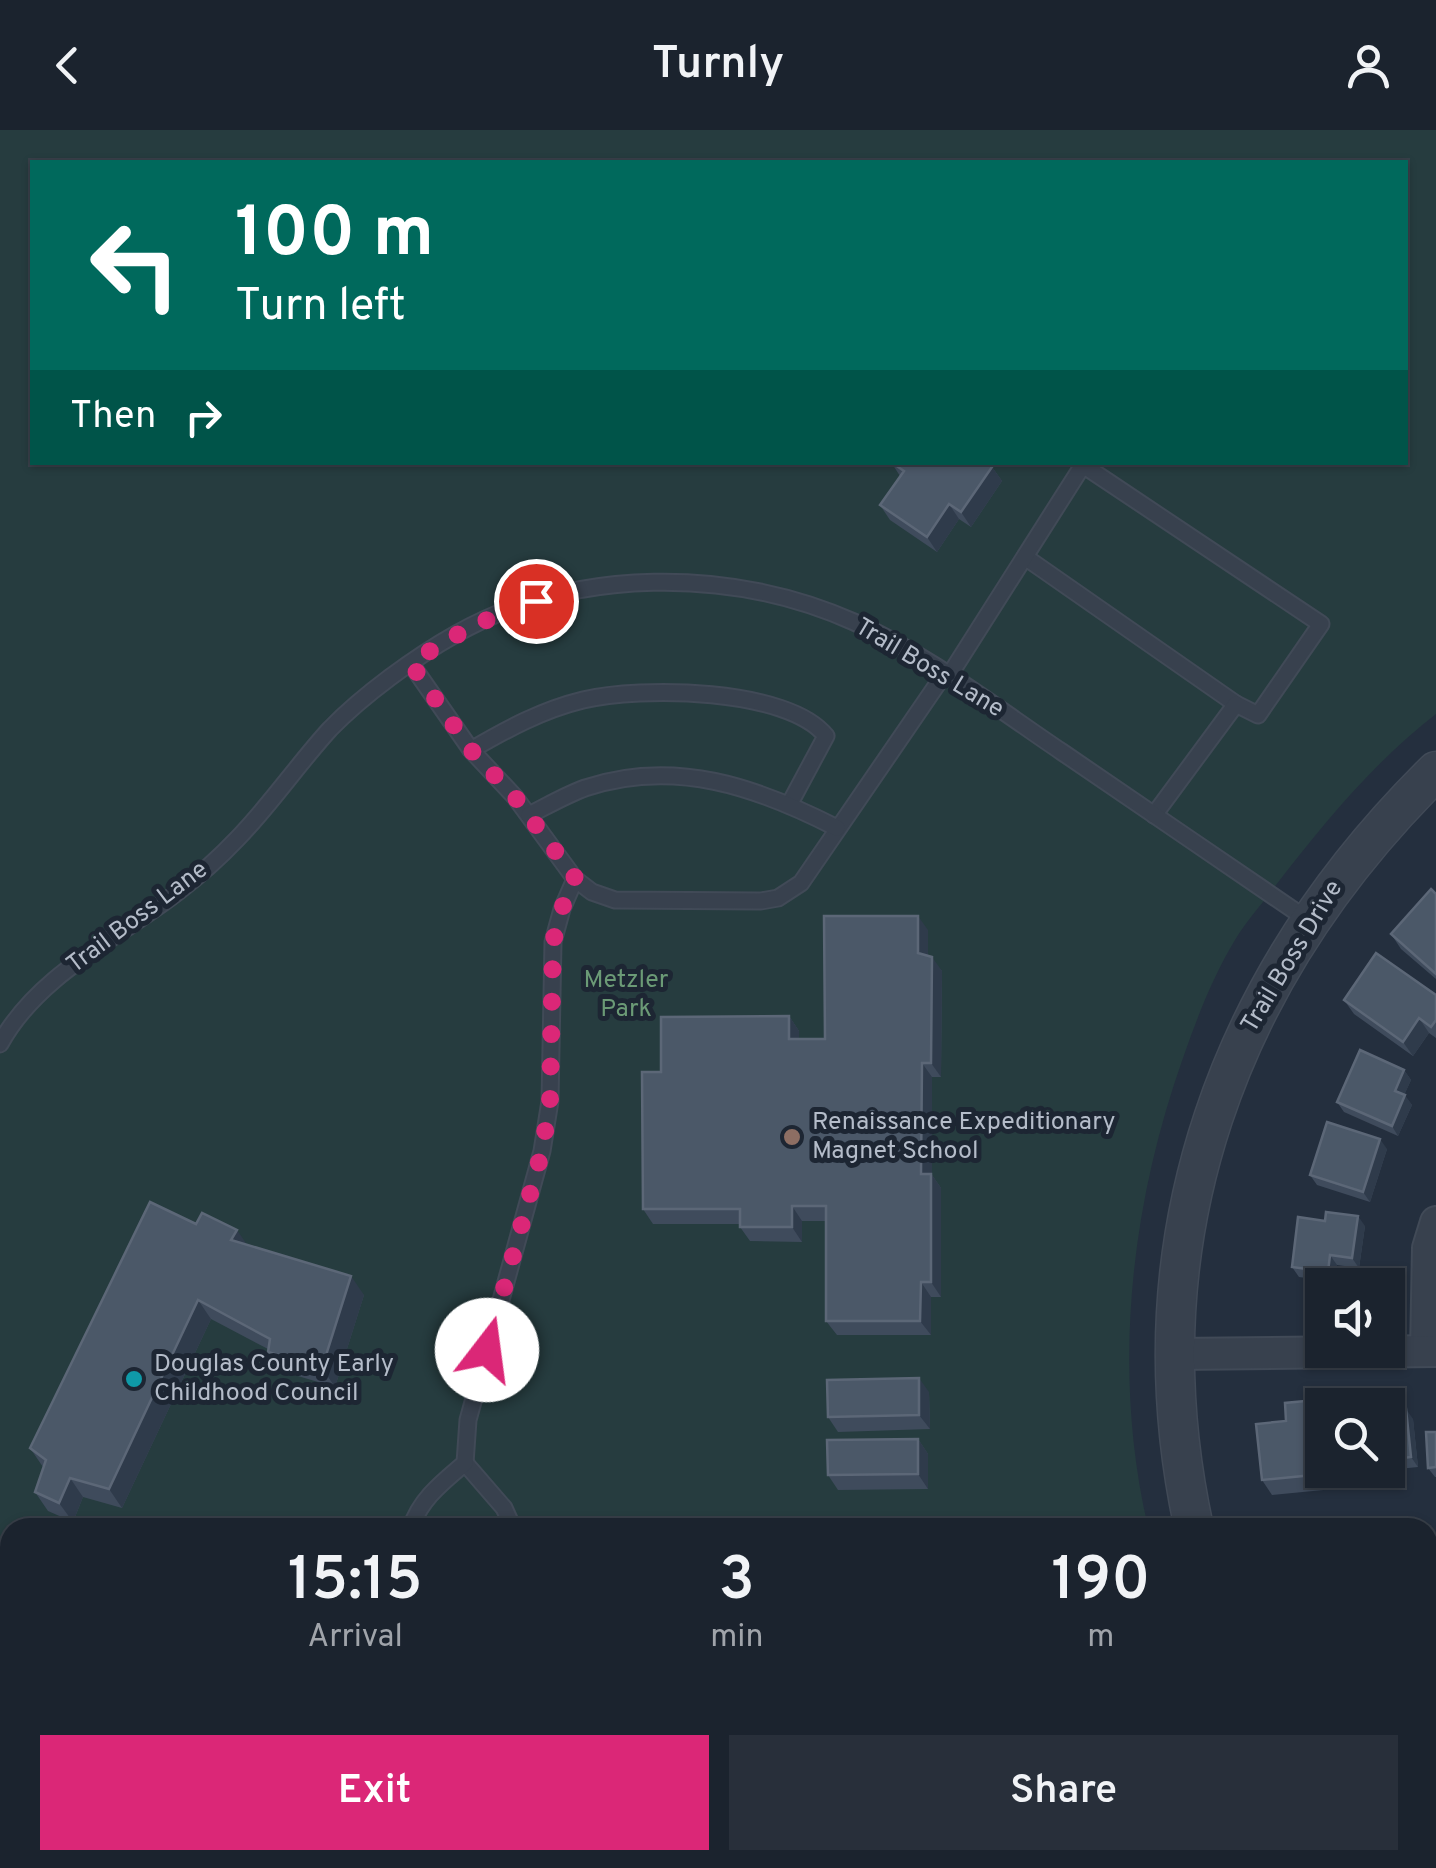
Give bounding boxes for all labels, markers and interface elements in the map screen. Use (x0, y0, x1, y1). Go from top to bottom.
text: Turnly (652, 37, 784, 94)
icon: back (40, 38, 95, 93)
icon: person (1341, 38, 1396, 93)
text: 100 m (235, 192, 434, 281)
icon: left (70, 200, 200, 330)
text: Turn left (235, 279, 406, 336)
icon: right (176, 390, 231, 445)
text: Then (70, 393, 156, 442)
pin (494, 559, 579, 644)
icon: arrive (509, 574, 564, 629)
street label: Trail Boss Lane (849, 612, 1009, 726)
street label: Trail Boss Lane (61, 855, 215, 981)
street label: Trail Boss Drive (1235, 875, 1351, 1039)
park label: Metzler Park (583, 965, 669, 1026)
place label: Renaissance Expeditionary Magnet School (812, 1107, 1115, 1168)
marker: Renaissance Expeditionary Magnet School (781, 1126, 803, 1148)
map controls (1305, 1268, 1405, 1488)
button: sound (1305, 1268, 1405, 1368)
position arrow (435, 1298, 539, 1402)
place label: Douglas County Early Childhood Council (154, 1349, 394, 1410)
marker: Douglas County Early Childhood Council (123, 1368, 145, 1390)
button: search (1305, 1388, 1405, 1488)
text: 15:15 (288, 1545, 423, 1621)
text: 3 (719, 1545, 755, 1621)
text: 190 (1051, 1545, 1150, 1621)
text: Arrival (307, 1618, 403, 1658)
text: min (710, 1618, 763, 1658)
text: m (1087, 1618, 1114, 1658)
button: Exit (40, 1735, 709, 1850)
button: Share (729, 1735, 1398, 1850)

